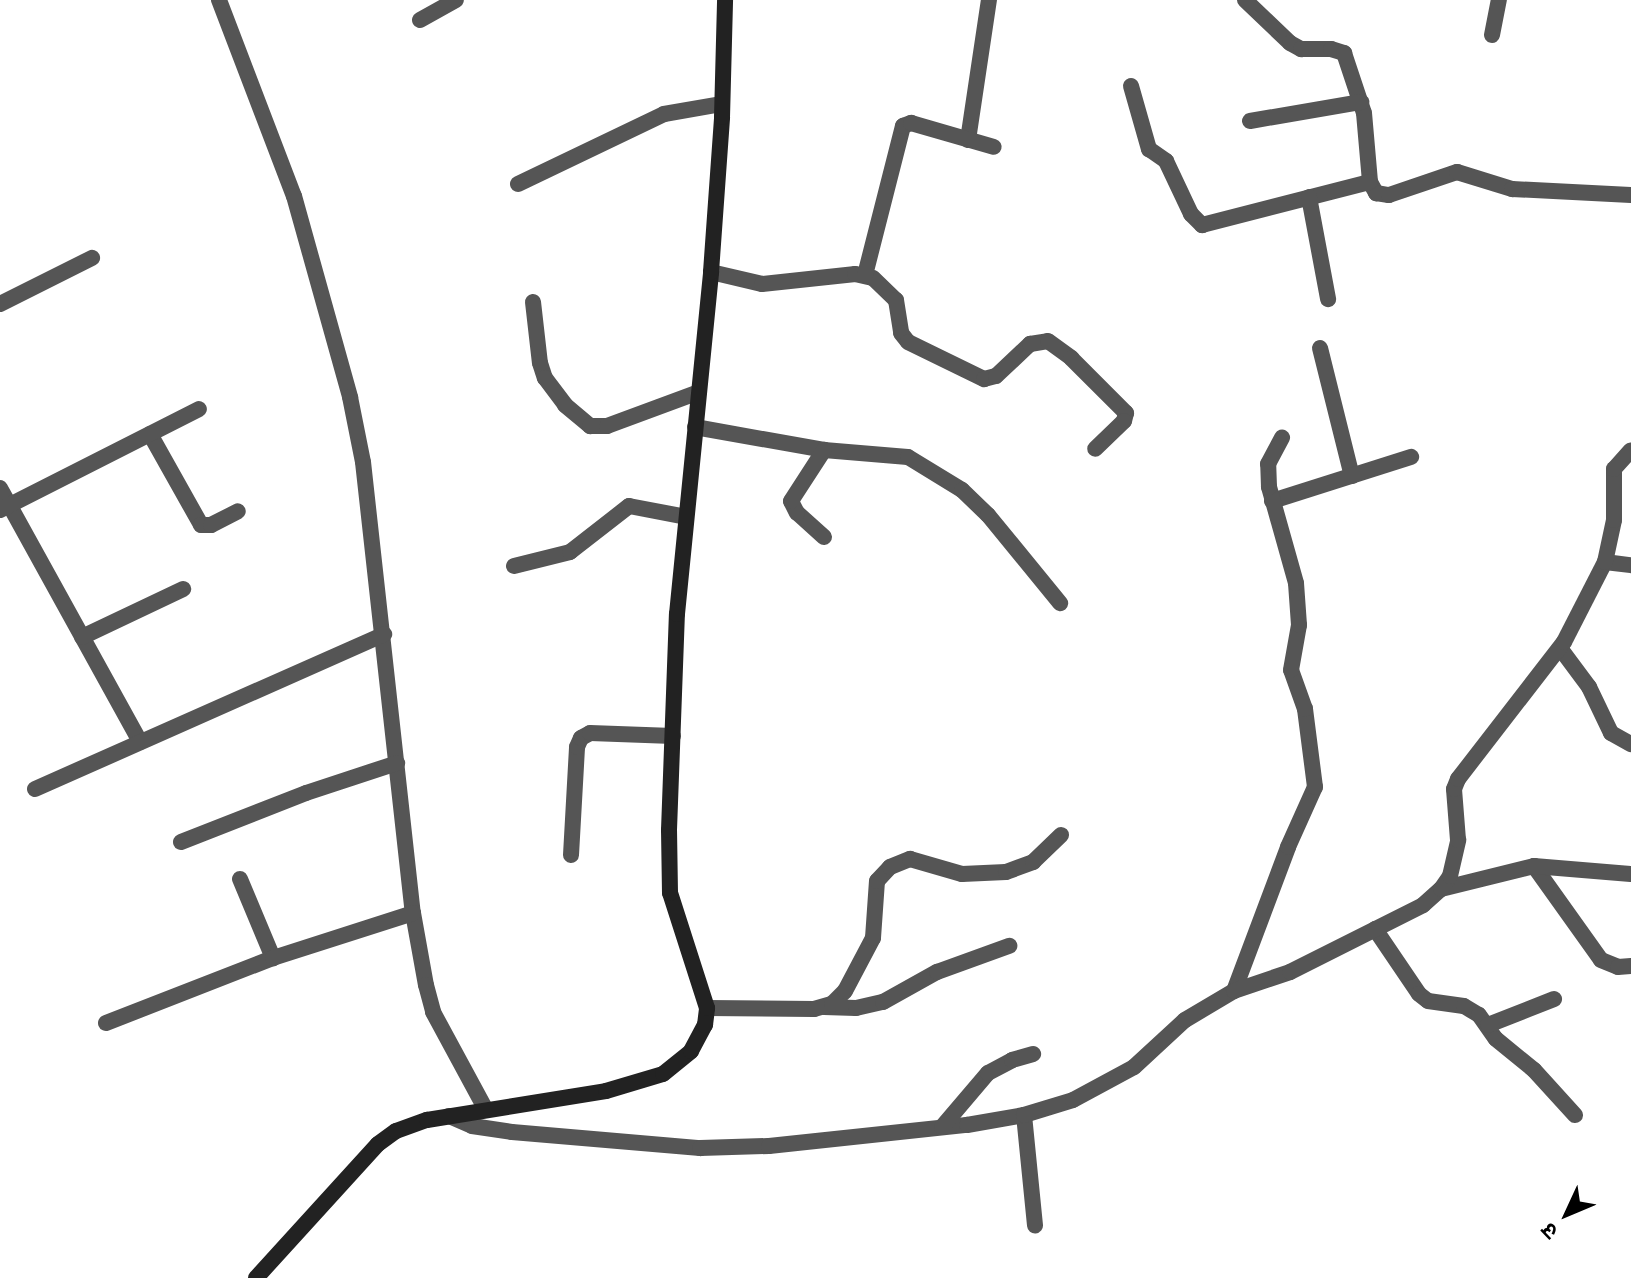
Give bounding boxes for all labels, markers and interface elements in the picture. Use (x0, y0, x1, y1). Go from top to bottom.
north arrow (1527, 1174, 1607, 1254)
text: उ (1536, 1218, 1563, 1244)

